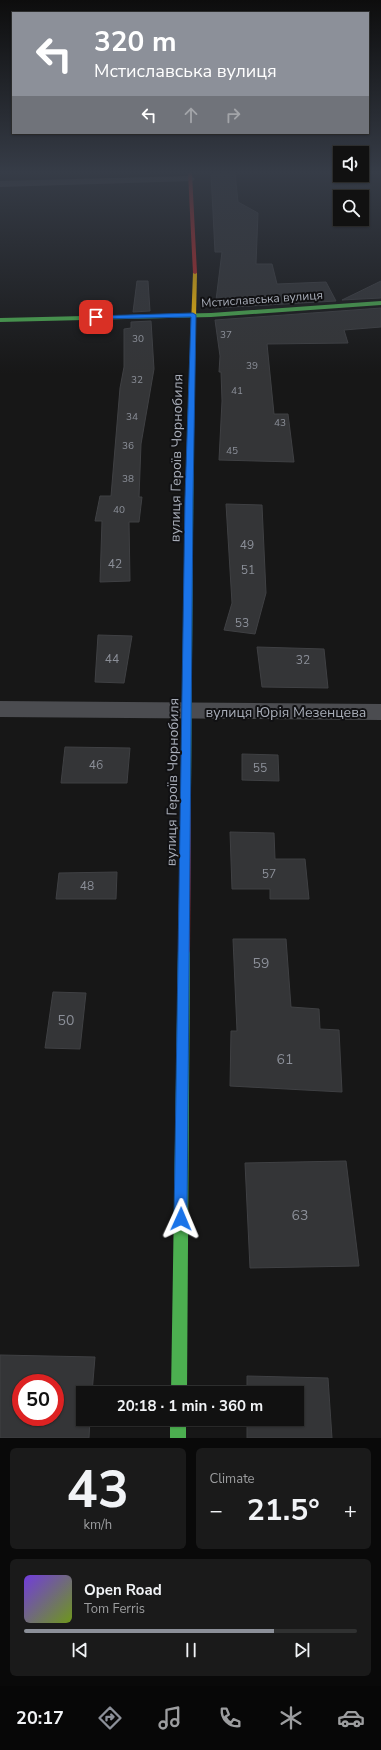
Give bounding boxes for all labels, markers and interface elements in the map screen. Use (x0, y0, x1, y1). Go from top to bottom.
text: 320 m (94, 23, 177, 61)
icon: left (28, 28, 80, 80)
text: Мстиславська вулиця (94, 59, 277, 83)
icon: left (138, 104, 160, 126)
icon: ahead (180, 104, 202, 126)
icon: right (222, 104, 244, 126)
map controls (333, 146, 369, 226)
button: sound (333, 146, 369, 182)
button: search (333, 190, 369, 226)
street label: Мстиславська вулиця (201, 287, 323, 311)
pin (79, 300, 113, 334)
icon: arrive (85, 306, 107, 328)
house number: 37 (220, 328, 232, 342)
house number: 30 (132, 332, 144, 346)
house number: 39 (246, 359, 258, 373)
house number: 32 (131, 373, 143, 387)
street label: вулиця Героїв Чорнобиля (166, 374, 187, 542)
house number: 41 (231, 384, 243, 398)
house number: 34 (126, 410, 138, 424)
house number: 43 (274, 416, 286, 430)
house number: 36 (122, 439, 134, 453)
house number: 45 (226, 444, 238, 458)
house number: 38 (122, 472, 134, 486)
house number: 40 (113, 503, 125, 517)
house number: 49 (240, 537, 254, 553)
house number: 42 (108, 556, 122, 572)
house number: 51 (241, 562, 255, 578)
house number: 53 (235, 615, 249, 631)
house number: 44 (105, 651, 119, 667)
house number: 32 (296, 652, 310, 668)
street label: вулиця Героїв Чорнобиля (162, 698, 183, 866)
street label: вулиця Юрія Мезенцева (206, 703, 366, 722)
house number: 46 (89, 757, 103, 773)
house number: 55 (253, 760, 267, 776)
house number: 57 (262, 866, 276, 882)
house number: 48 (80, 878, 94, 894)
house number: 59 (253, 954, 269, 973)
house number: 50 (58, 1011, 74, 1030)
house number: 61 (277, 1050, 293, 1069)
position arrow (160, 1198, 202, 1240)
house number: 63 (292, 1206, 308, 1225)
speed limit sign: 50 (12, 1374, 64, 1426)
text: 20:18 · 1 min · 360 m (117, 1396, 263, 1416)
text: 43 (67, 1454, 129, 1525)
text: Climate (210, 1470, 255, 1488)
text: 21.5° (247, 1490, 320, 1531)
text: − (210, 1496, 223, 1526)
text: + (344, 1496, 357, 1526)
text: km/h (83, 1516, 112, 1534)
text: Open Road (84, 1580, 162, 1600)
text: Tom Ferris (84, 1600, 145, 1618)
icon: previous (69, 1639, 91, 1661)
icon: pause (180, 1639, 202, 1661)
icon: next (291, 1639, 313, 1661)
icon: directions (96, 1704, 124, 1732)
icon: music (156, 1704, 184, 1732)
icon: phone (216, 1704, 244, 1732)
icon: climate (277, 1704, 305, 1732)
icon: car (337, 1704, 365, 1732)
text: 20:17 (16, 1706, 64, 1730)

